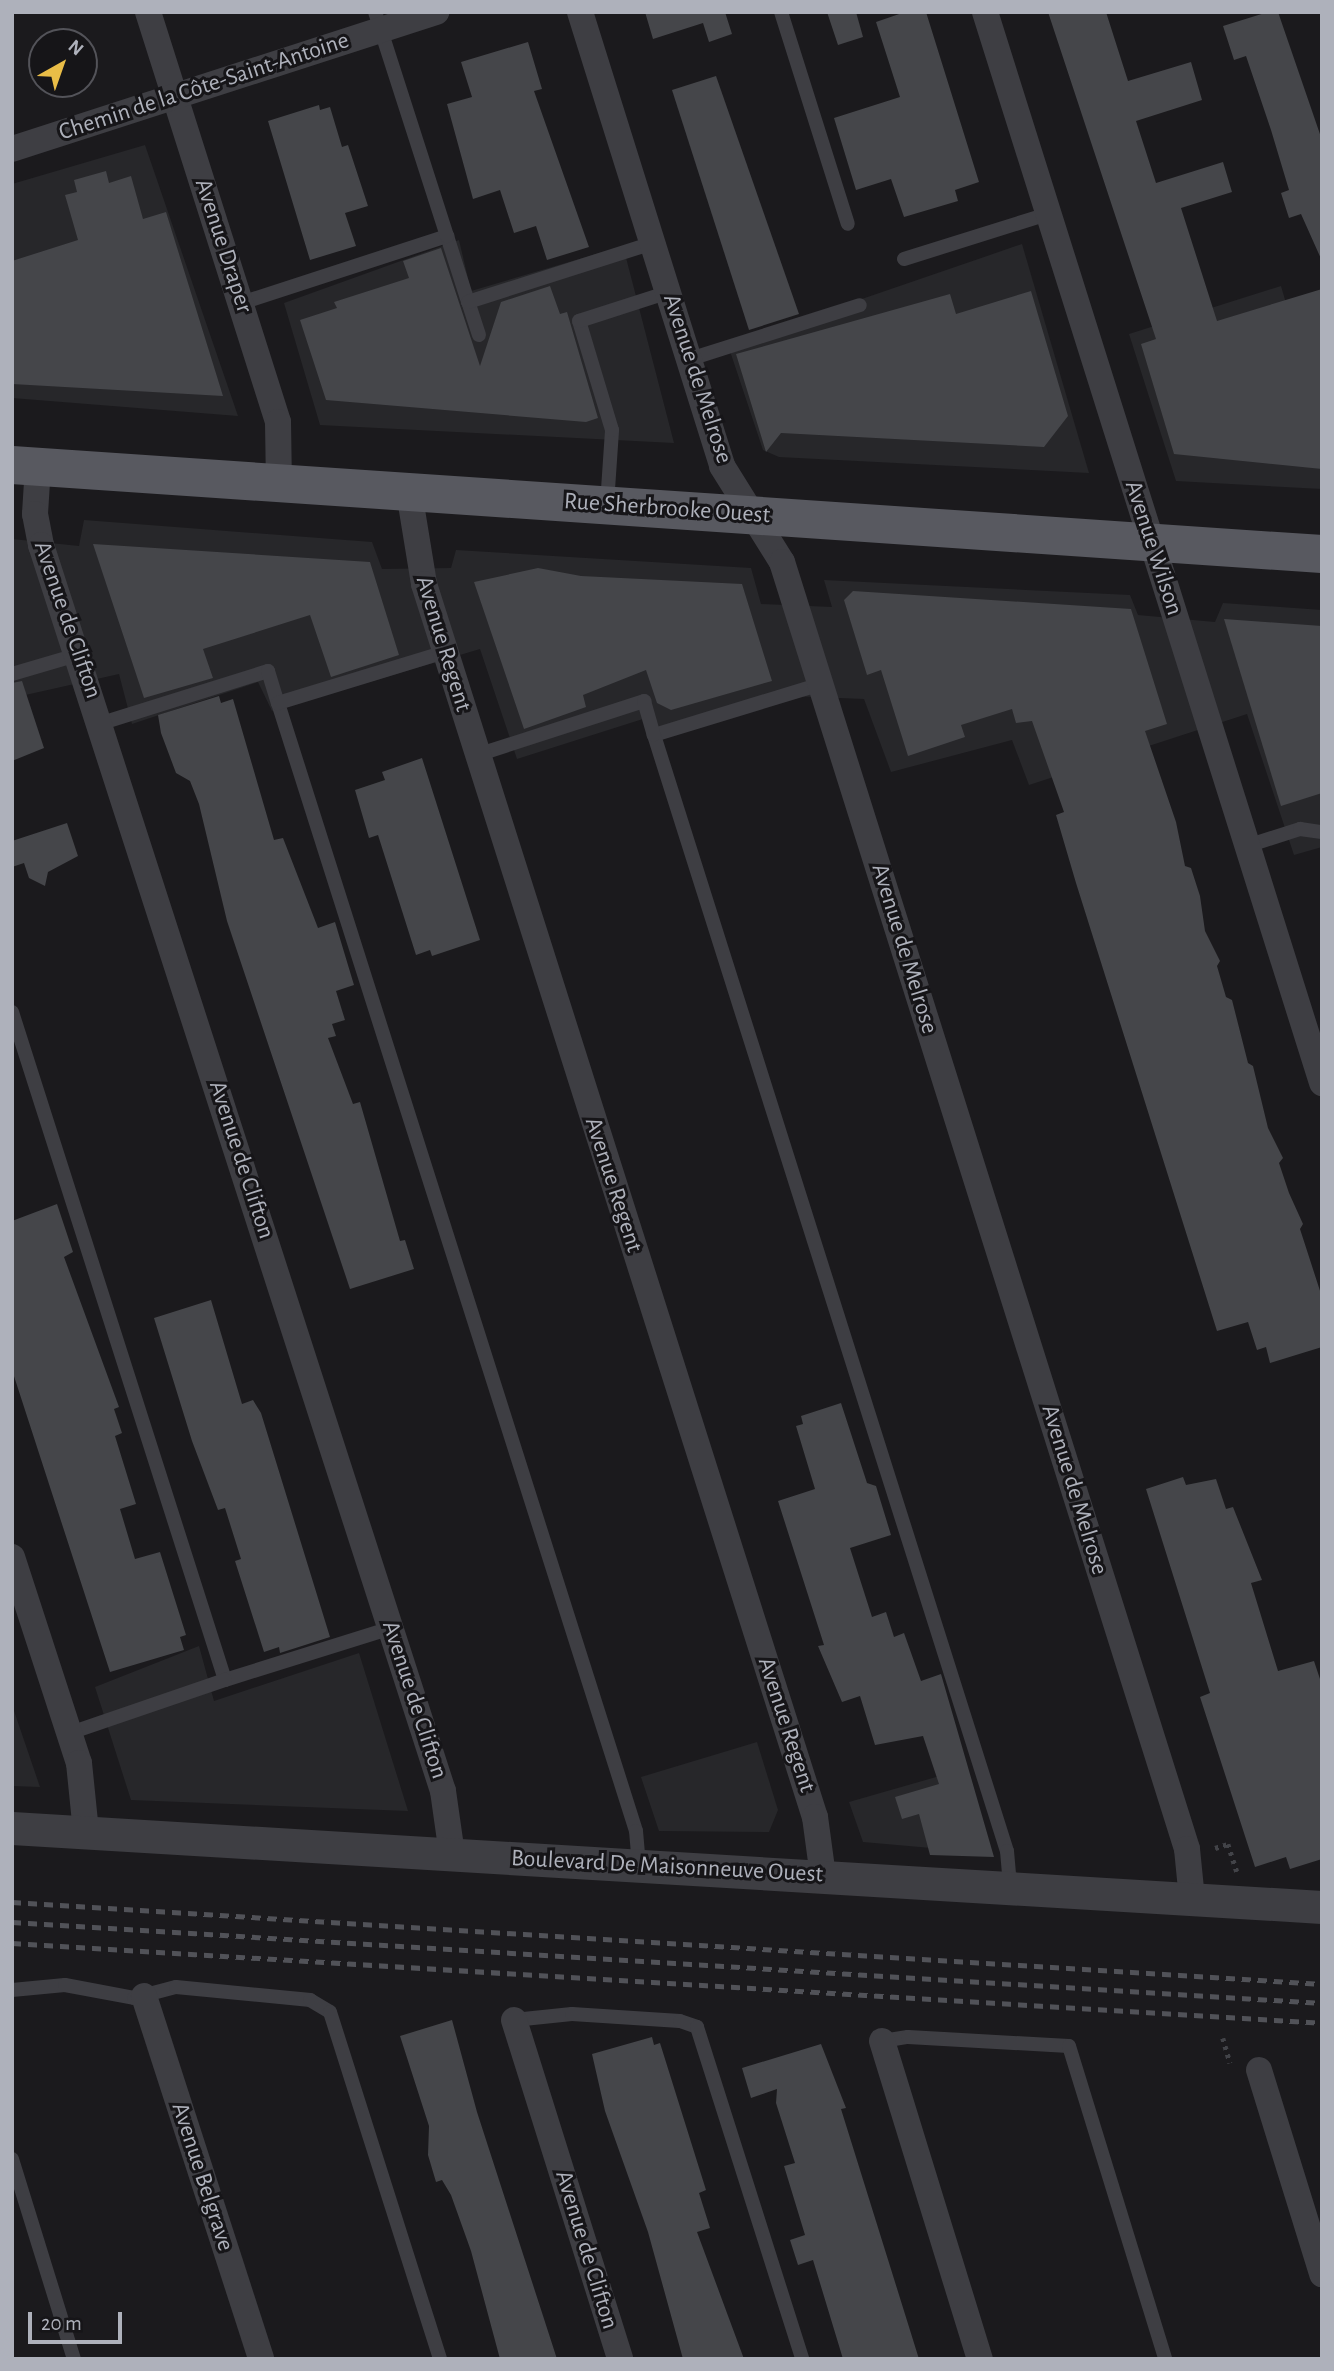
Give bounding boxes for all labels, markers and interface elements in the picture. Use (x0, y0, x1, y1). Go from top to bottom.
street label: Chemin de la Côte-Saint-Antoine (55, 26, 353, 148)
north arrow (28, 28, 98, 98)
text: N (64, 37, 87, 60)
street label: Avenue Draper (188, 175, 258, 317)
street label: Avenue de Melrose (656, 291, 738, 467)
street label: Avenue Wilson (1118, 477, 1188, 619)
street label: Rue Sherbrooke Ouest (563, 487, 771, 531)
street label: Avenue de Clifton (27, 538, 107, 702)
street label: Avenue Regent (409, 573, 477, 715)
street label: Avenue de Melrose (864, 861, 944, 1037)
street label: Avenue de Clifton (202, 1077, 280, 1243)
street label: Avenue Regent (578, 1114, 648, 1256)
street label: Avenue de Melrose (1034, 1402, 1114, 1578)
street label: Avenue de Clifton (375, 1617, 453, 1783)
street label: Avenue Regent (751, 1654, 821, 1796)
street label: Boulevard De Maisonneuve Ouest (510, 1844, 824, 1890)
street label: Avenue Belgrave (164, 2099, 240, 2255)
street label: Avenue de Clifton (548, 2167, 624, 2333)
scale bar (32, 2298, 126, 2342)
text: 20 m (41, 2313, 82, 2334)

